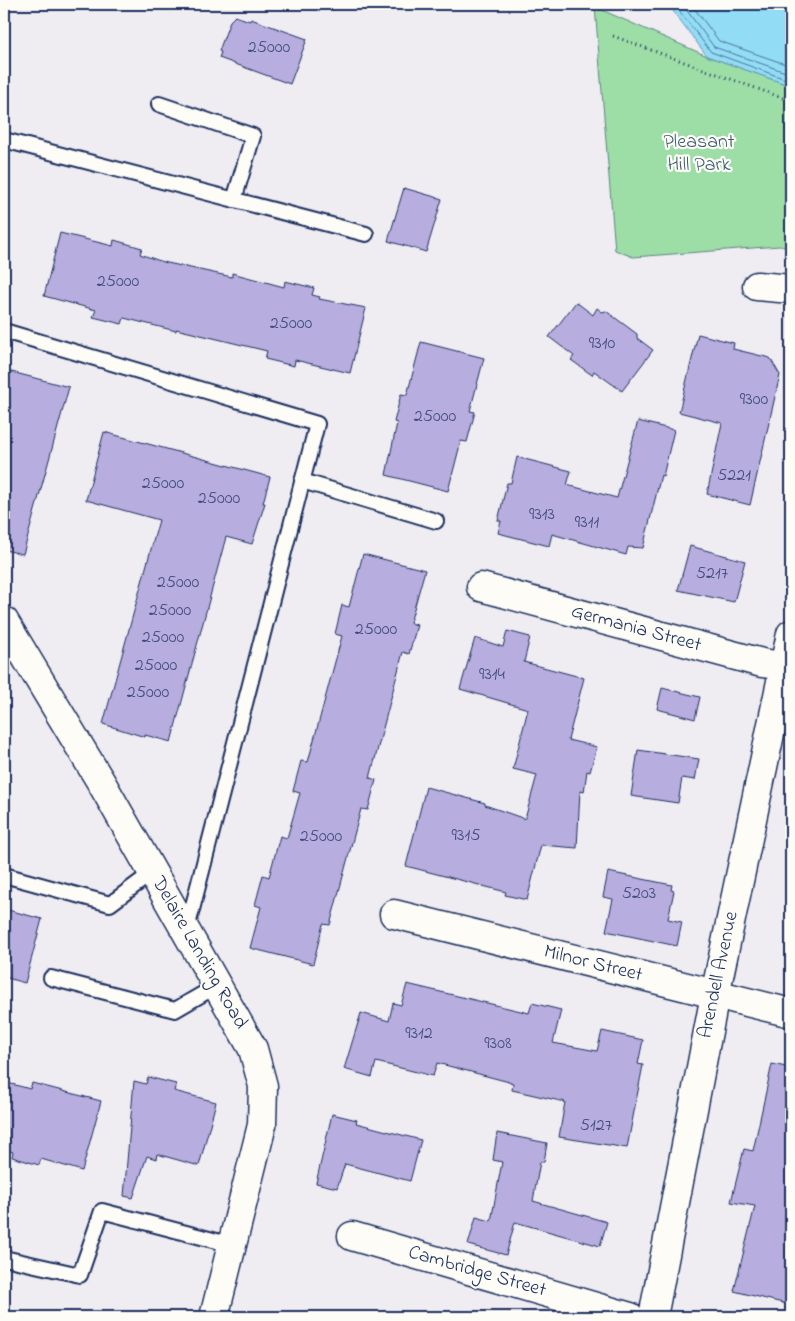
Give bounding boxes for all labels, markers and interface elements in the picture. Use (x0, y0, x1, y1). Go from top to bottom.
house number: 25000 (248, 35, 291, 61)
park label: Pleasant Hill Park (663, 128, 735, 180)
house number: 25000 (97, 269, 140, 295)
house number: 25000 (270, 311, 313, 337)
house number: 9310 (589, 331, 615, 357)
house number: 9300 (740, 387, 768, 413)
house number: 25000 (414, 404, 457, 430)
house number: 5221 (717, 463, 751, 489)
house number: 25000 (142, 471, 185, 497)
house number: 25000 (198, 486, 241, 512)
house number: 9313 (529, 502, 555, 528)
house number: 9311 (575, 510, 599, 536)
house number: 5217 (696, 561, 729, 587)
house number: 25000 (157, 570, 200, 596)
house number: 25000 (149, 598, 192, 624)
street label: Germania Street (568, 598, 705, 660)
house number: 25000 (355, 617, 398, 643)
house number: 25000 (142, 625, 185, 651)
house number: 25000 (135, 653, 178, 679)
house number: 9314 (479, 662, 506, 688)
house number: 25000 (127, 680, 170, 706)
house number: 9315 (452, 823, 480, 849)
house number: 25000 (300, 824, 343, 850)
street label: Delaire Landing Road (142, 870, 255, 1035)
house number: 5203 (622, 881, 656, 907)
street label: Arendell Avenue (691, 909, 747, 1041)
street label: Milnor Street (541, 938, 646, 990)
house number: 9312 (405, 1021, 433, 1047)
house number: 9308 (484, 1031, 512, 1057)
house number: 5127 (580, 1113, 613, 1139)
street label: Cambridge Street (404, 1238, 550, 1307)

